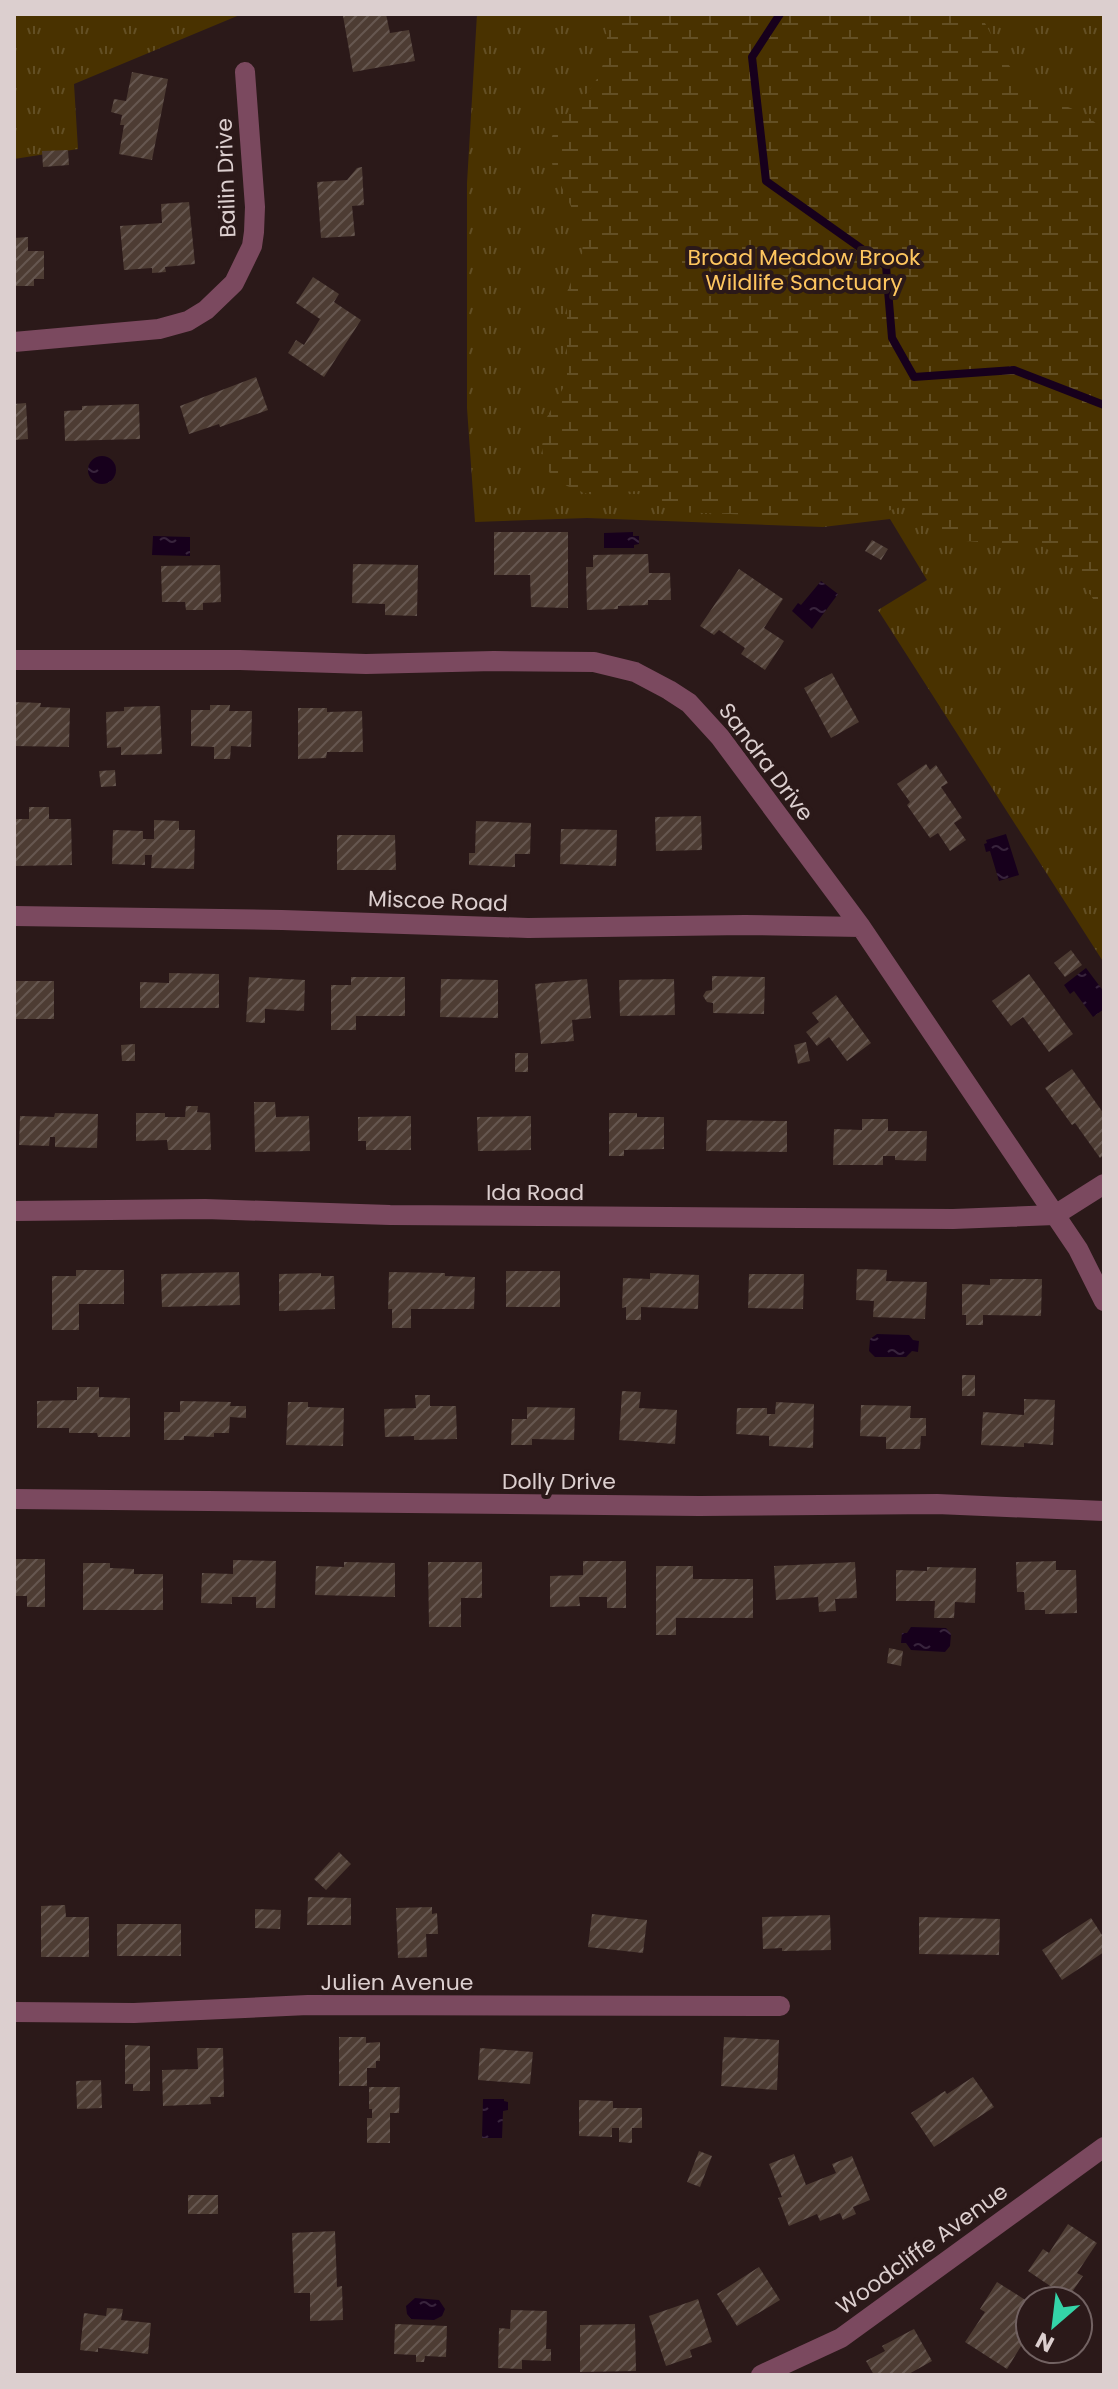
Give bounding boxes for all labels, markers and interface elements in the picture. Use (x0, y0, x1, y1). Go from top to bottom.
street label: Bailin Drive (208, 118, 244, 238)
park label: Broad Meadow Brook Wildlife Sanctuary (688, 242, 921, 298)
street label: Sandra Drive (711, 696, 821, 828)
street label: Miscoe Road (368, 883, 508, 919)
street label: Ida Road (486, 1177, 584, 1208)
street label: Dolly Drive (502, 1466, 616, 1497)
street label: Julien Avenue (321, 1967, 473, 1998)
street label: Woodcliffe Avenue (830, 2176, 1014, 2322)
north arrow (1014, 2285, 1094, 2365)
text: N (1030, 2325, 1059, 2360)

